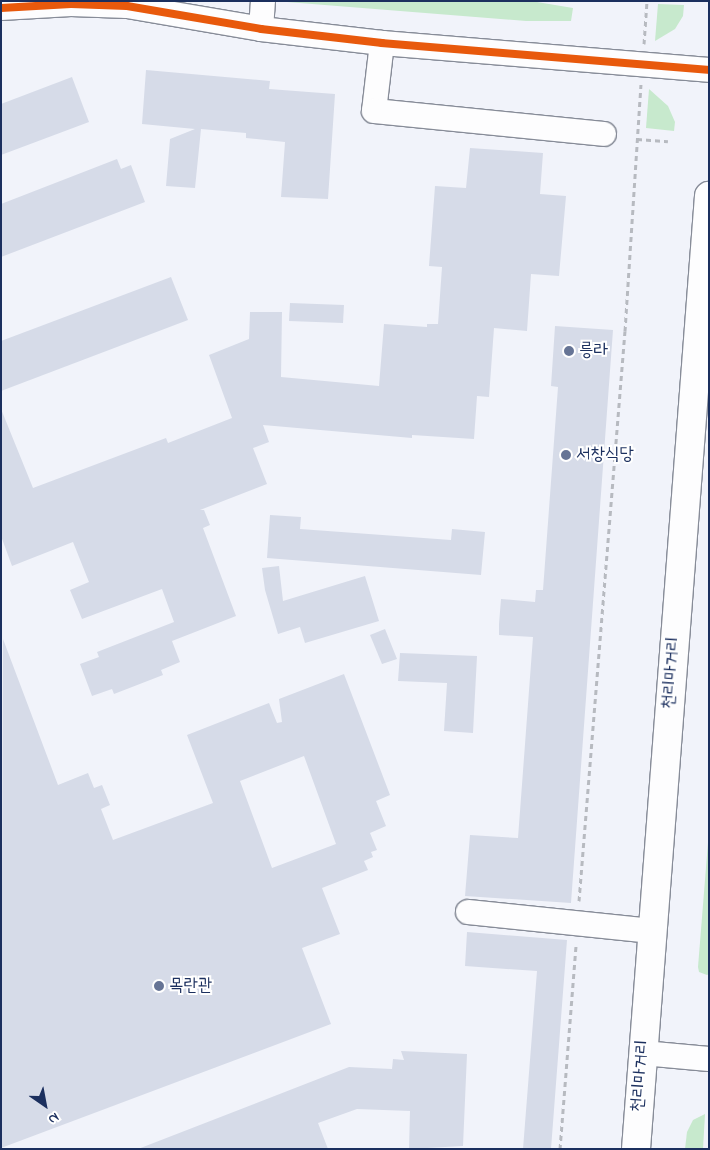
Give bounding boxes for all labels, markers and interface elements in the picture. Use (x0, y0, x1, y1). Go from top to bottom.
place label: 릉라 (579, 340, 608, 362)
marker: 릉라 (563, 345, 575, 357)
place label: 서창식당 (576, 444, 634, 466)
marker: 서창식당 (560, 449, 572, 461)
street label: 천리마거리 (659, 636, 685, 710)
place label: 목란관 (169, 975, 212, 997)
marker: 목란관 (153, 980, 165, 992)
street label: 천리마거리 (628, 1039, 654, 1113)
north arrow (20, 1080, 70, 1130)
text: N (44, 1107, 63, 1129)

